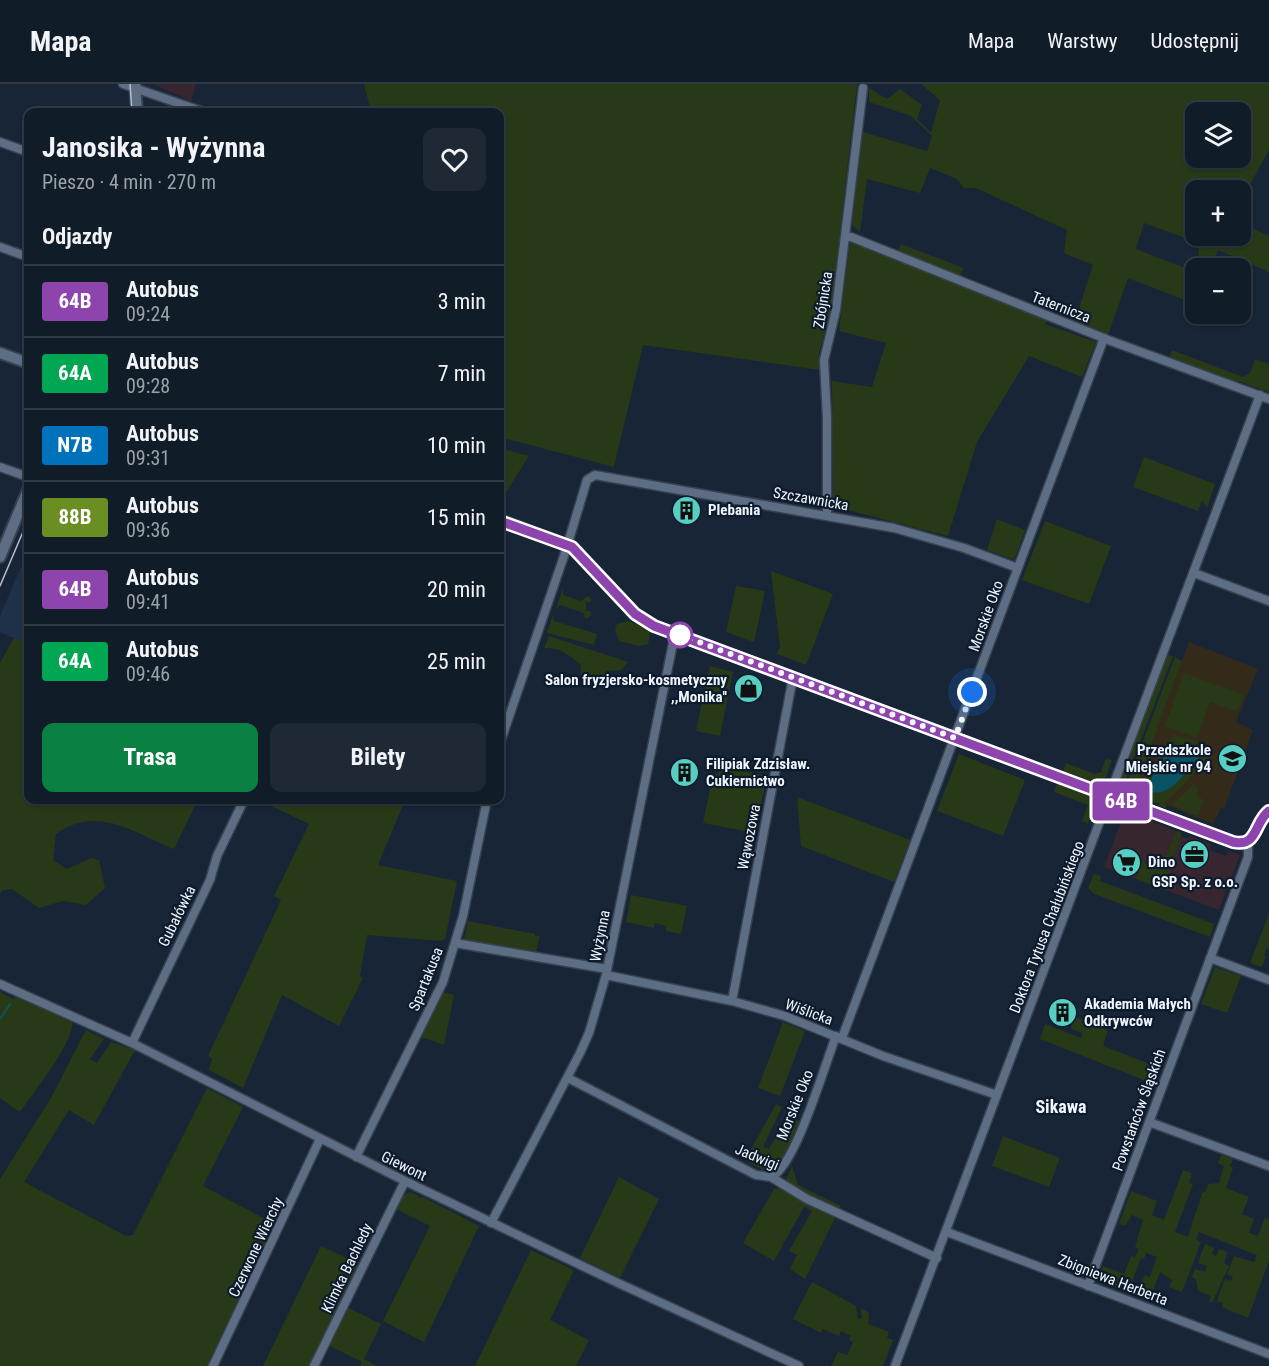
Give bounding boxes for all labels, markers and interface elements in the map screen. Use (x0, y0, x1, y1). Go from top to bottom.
text: Mapa (30, 25, 91, 58)
text: Mapa (968, 29, 1014, 53)
text: Warstwy (1047, 29, 1118, 53)
text: Udostępnij (1151, 29, 1239, 53)
map controls (1185, 102, 1251, 324)
button: layers (1185, 102, 1251, 168)
button: heart (423, 128, 486, 191)
text: Janosika - Wyżynna (42, 131, 265, 164)
text: Pieszo · 4 min · 270 m (42, 170, 216, 194)
button: + (1185, 180, 1251, 246)
text: Odjazdy (42, 224, 112, 249)
button: − (1185, 258, 1251, 324)
street label: Zbójnicka (810, 270, 836, 330)
text: Autobus (126, 277, 199, 302)
street label: Taternicza (1029, 288, 1093, 326)
text: 64B (58, 289, 92, 313)
text: 3 min (438, 289, 486, 314)
text: 09:24 (126, 302, 170, 326)
text: Autobus (126, 349, 199, 374)
text: 64A (58, 361, 92, 385)
text: 7 min (438, 361, 486, 386)
text: 09:28 (126, 374, 170, 398)
text: Autobus (126, 421, 199, 446)
text: N7B (57, 433, 93, 457)
text: 10 min (427, 433, 486, 458)
text: 09:31 (126, 446, 170, 470)
street label: Szczawnicka (772, 484, 850, 514)
text: Autobus (126, 493, 199, 518)
building icon: Plebania (671, 494, 703, 526)
place label: Plebania (708, 501, 760, 519)
text: 88B (58, 505, 92, 529)
text: 15 min (427, 505, 486, 530)
text: 09:36 (126, 518, 170, 542)
text: Autobus (126, 565, 199, 590)
text: 64B (58, 577, 92, 601)
text: 20 min (427, 577, 486, 602)
street label: Morskie Oko (965, 578, 1007, 654)
text: 09:41 (126, 590, 170, 614)
unlabelled marker (667, 622, 693, 648)
text: Autobus (126, 637, 199, 662)
text: 64A (58, 649, 92, 673)
text: 25 min (427, 649, 486, 674)
text: 09:46 (126, 662, 170, 686)
place label: Salon fryzjersko-kosmetyczny ,,Monika'' (545, 671, 728, 706)
shop icon: Salon fryzjersko-kosmetyczny ,,Monika'' (732, 673, 764, 705)
your location (957, 677, 987, 707)
button: Trasa (42, 723, 258, 792)
button: Bilety (270, 723, 486, 792)
place label: Przedszkole Miejskie nr 94 (1126, 741, 1211, 776)
school or university icon: Przedszkole Miejskie nr 94 (1216, 743, 1248, 775)
place label: Filipiak Zdzisław. Cukiernictwo (706, 755, 810, 790)
building icon: Filipiak Zdzisław. Cukiernictwo (669, 757, 701, 789)
line badge: 64B (1086, 782, 1156, 820)
text: 64B (1104, 789, 1138, 813)
street label: Wąwozowa (734, 803, 764, 871)
street label: Doktora Tytusa Chałubińskiego (1006, 838, 1088, 1016)
office icon: GSP Sp. z o.o. (1179, 839, 1211, 871)
supermarket icon: Dino (1111, 846, 1143, 878)
place label: Dino (1148, 853, 1175, 871)
place label: GSP Sp. z o.o. (1152, 873, 1238, 891)
street label: Gubałówka (155, 883, 199, 949)
street label: Wyżynna (586, 909, 614, 963)
street label: Spartakusa (405, 945, 447, 1013)
street label: Wiślicka (783, 995, 835, 1029)
place label: Akademia Małych Odkrywców (1084, 995, 1191, 1030)
building icon: Akademia Małych Odkrywców (1047, 997, 1079, 1029)
street label: Powstańców Śląskich (1109, 1047, 1169, 1173)
street label: Morskie Oko (773, 1067, 817, 1143)
district label: Sikawa (1035, 1096, 1087, 1117)
street label: Jadwigi (732, 1140, 782, 1174)
street label: Giewont (378, 1147, 430, 1185)
street label: Czerwone Wierchy (225, 1194, 287, 1300)
street label: Klimka Bachledy (318, 1220, 376, 1316)
street label: Zbigniewa Herberta (1056, 1251, 1170, 1309)

